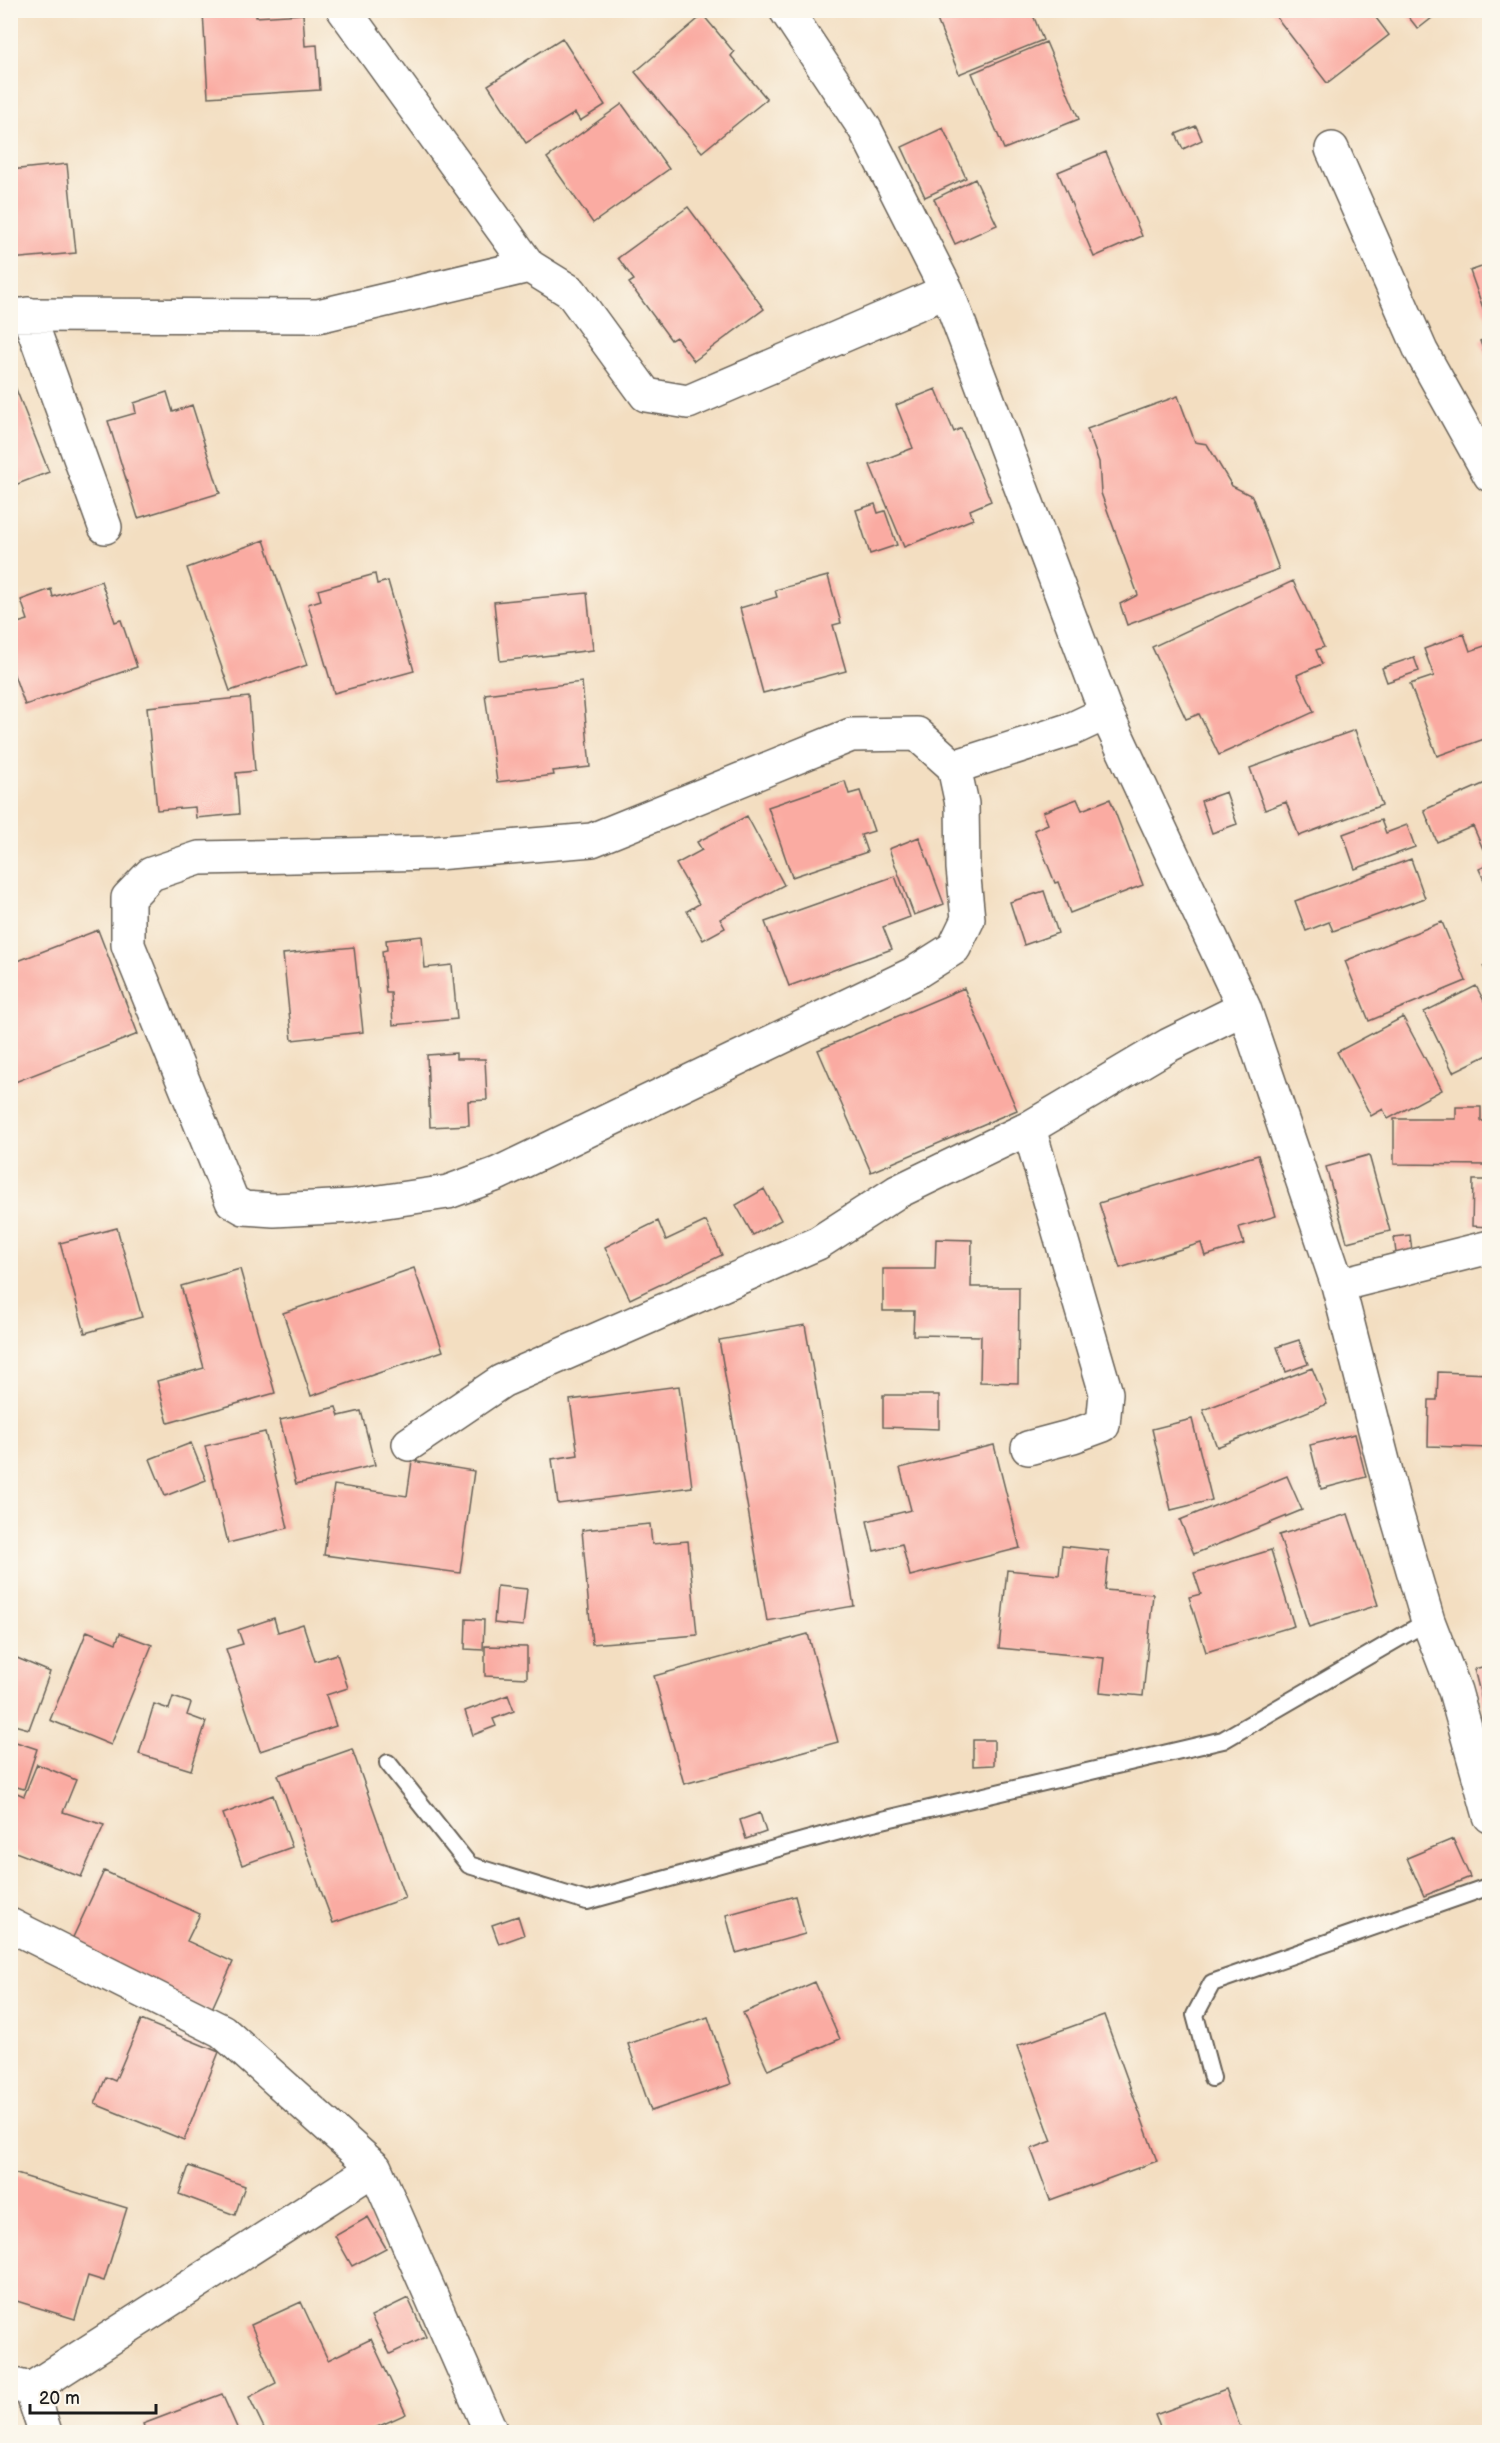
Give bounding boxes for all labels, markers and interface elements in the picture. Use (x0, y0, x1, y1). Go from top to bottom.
scale bar (30, 2377, 156, 2415)
text: 20 m (39, 2388, 80, 2409)

